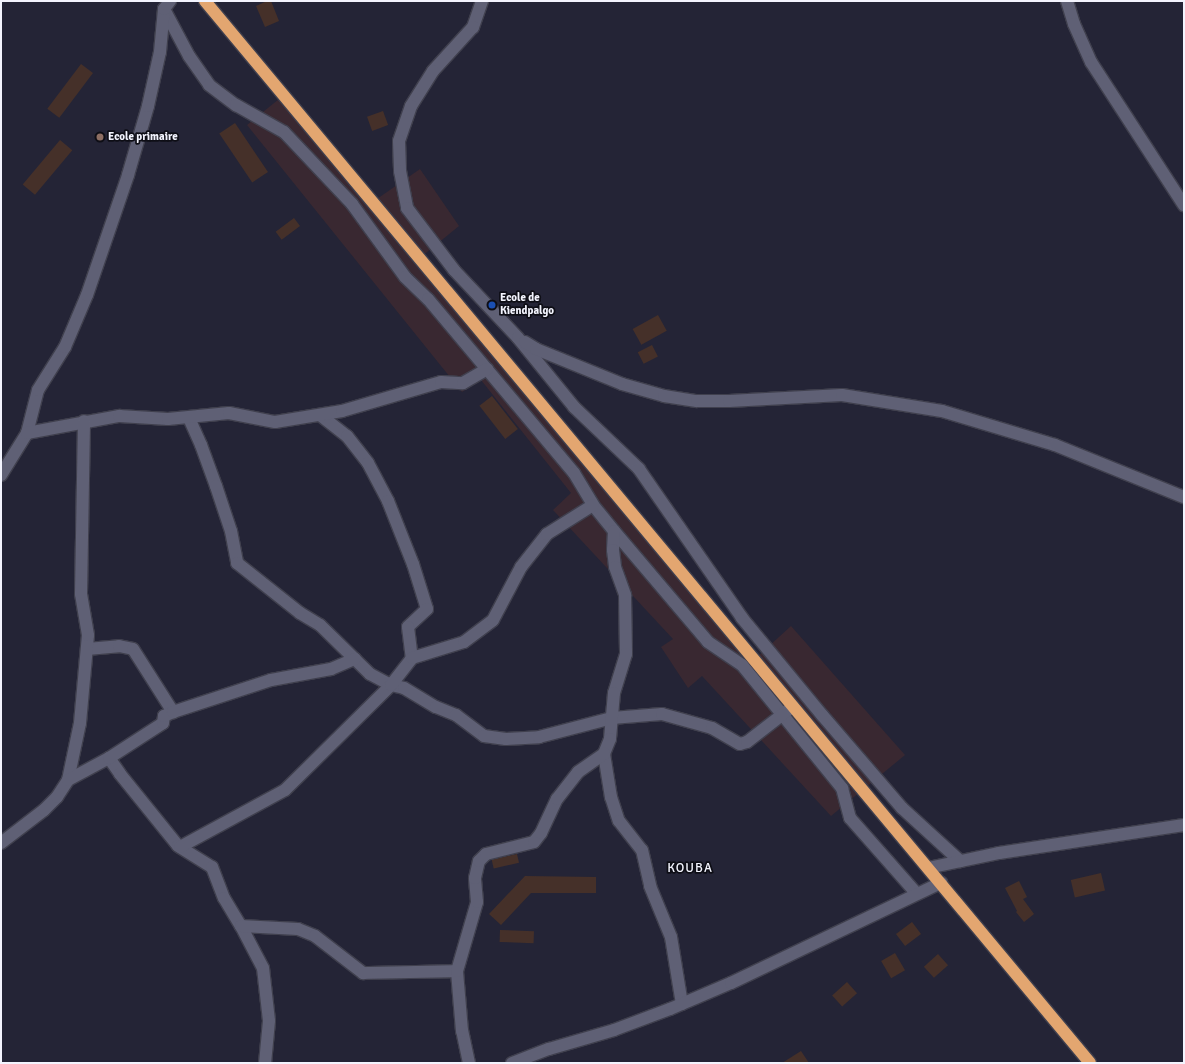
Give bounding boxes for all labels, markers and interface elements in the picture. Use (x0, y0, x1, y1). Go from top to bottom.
place label: Ecole primaire (108, 130, 178, 144)
marker: Ecole primaire (95, 132, 105, 142)
place label: Ecole de Kiendpalgo (500, 292, 554, 318)
marker: Ecole de Kiendpalgo (487, 300, 497, 310)
district label: KOUBA (667, 860, 713, 876)

